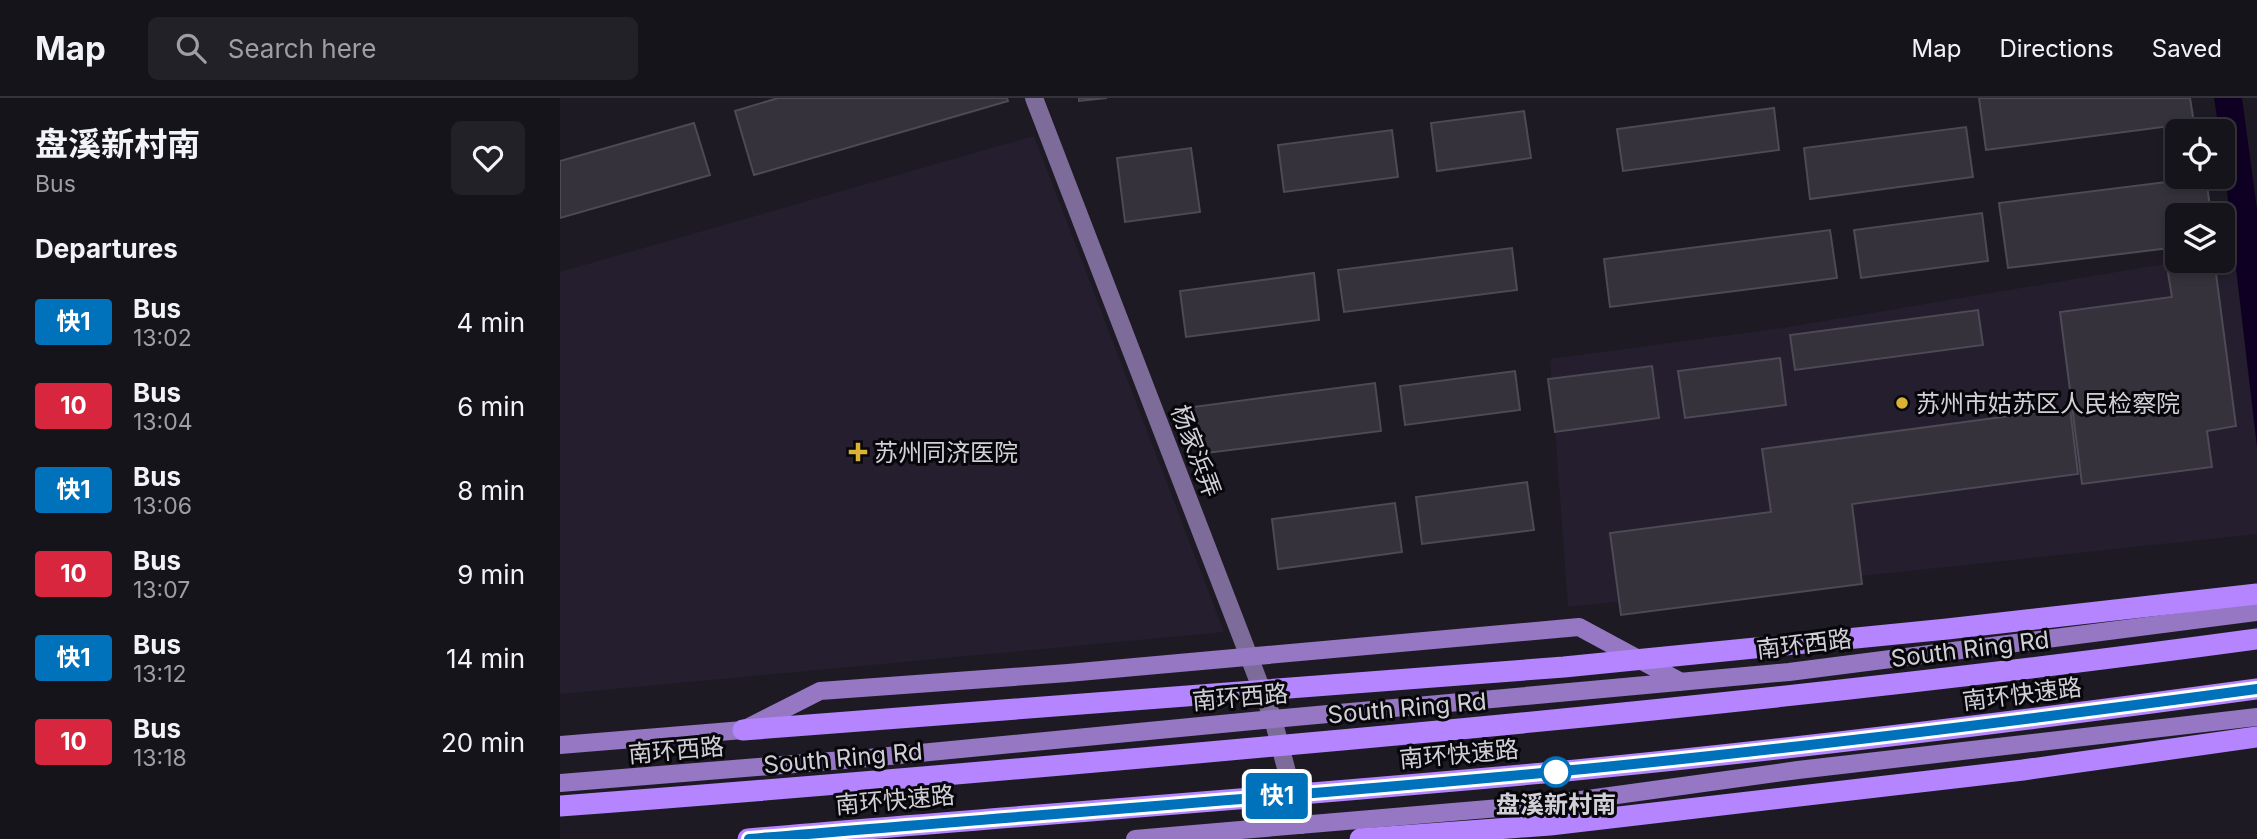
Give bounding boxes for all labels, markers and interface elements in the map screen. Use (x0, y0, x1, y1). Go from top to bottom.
search box (148, 17, 638, 80)
text: Map (35, 28, 106, 68)
icon: search (172, 29, 210, 67)
text: Search here (228, 33, 376, 64)
text: Map (1912, 34, 1961, 63)
text: Directions (1999, 34, 2114, 63)
text: Saved (2152, 34, 2222, 63)
map controls (2165, 119, 2235, 273)
button: locate (2165, 119, 2235, 189)
button: heart (451, 121, 525, 195)
text: 盘溪新村南 (35, 124, 200, 164)
text: Bus (35, 170, 76, 198)
button: layers (2165, 203, 2235, 273)
text: Departures (35, 233, 178, 264)
text: Bus (133, 293, 181, 324)
text: 快1 (56, 307, 91, 336)
text: 4 min (456, 307, 525, 338)
text: 13:02 (133, 324, 192, 352)
text: Bus (133, 377, 181, 408)
place label: 苏州市姑苏区人民检察院 (1916, 389, 2180, 418)
text: 10 (60, 391, 87, 420)
text: 6 min (457, 391, 525, 422)
marker: 苏州市姑苏区人民检察院 (1894, 395, 1910, 411)
street label: 杨家浜弄 (1165, 401, 1227, 501)
text: 13:04 (133, 408, 193, 436)
place label: 苏州同济医院 (874, 438, 1018, 467)
marker: 苏州同济医院 (848, 442, 868, 462)
text: Bus (133, 461, 181, 492)
text: 快1 (56, 475, 91, 504)
text: 8 min (457, 475, 525, 506)
text: 13:06 (133, 492, 192, 520)
text: Bus (133, 545, 181, 576)
text: 10 (60, 559, 87, 588)
text: 9 min (457, 559, 525, 590)
text: 13:07 (133, 576, 190, 604)
street label: 南环西路 (1755, 624, 1853, 664)
street label: South Ring Rd (1889, 625, 2051, 673)
text: Bus (133, 629, 181, 660)
text: 快1 (56, 643, 91, 672)
text: 14 min (446, 643, 525, 674)
text: 13:12 (133, 660, 187, 688)
street label: 南环快速路 (1961, 672, 2083, 716)
street label: 南环西路 (1191, 678, 1289, 716)
street label: South Ring Rd (1326, 687, 1488, 729)
text: Bus (133, 713, 181, 744)
text: 10 (60, 727, 87, 756)
text: 20 min (441, 727, 525, 758)
street label: 南环西路 (627, 731, 725, 769)
street label: 南环快速路 (1398, 734, 1520, 774)
street label: South Ring Rd (762, 737, 924, 779)
text: 13:18 (133, 744, 187, 772)
marker: 盘溪新村南 (1541, 757, 1571, 787)
line badge: 快1 (1246, 773, 1308, 819)
street label: 南环快速路 (834, 780, 956, 820)
text: 快1 (1260, 781, 1294, 810)
place label: 盘溪新村南 (1496, 790, 1616, 819)

